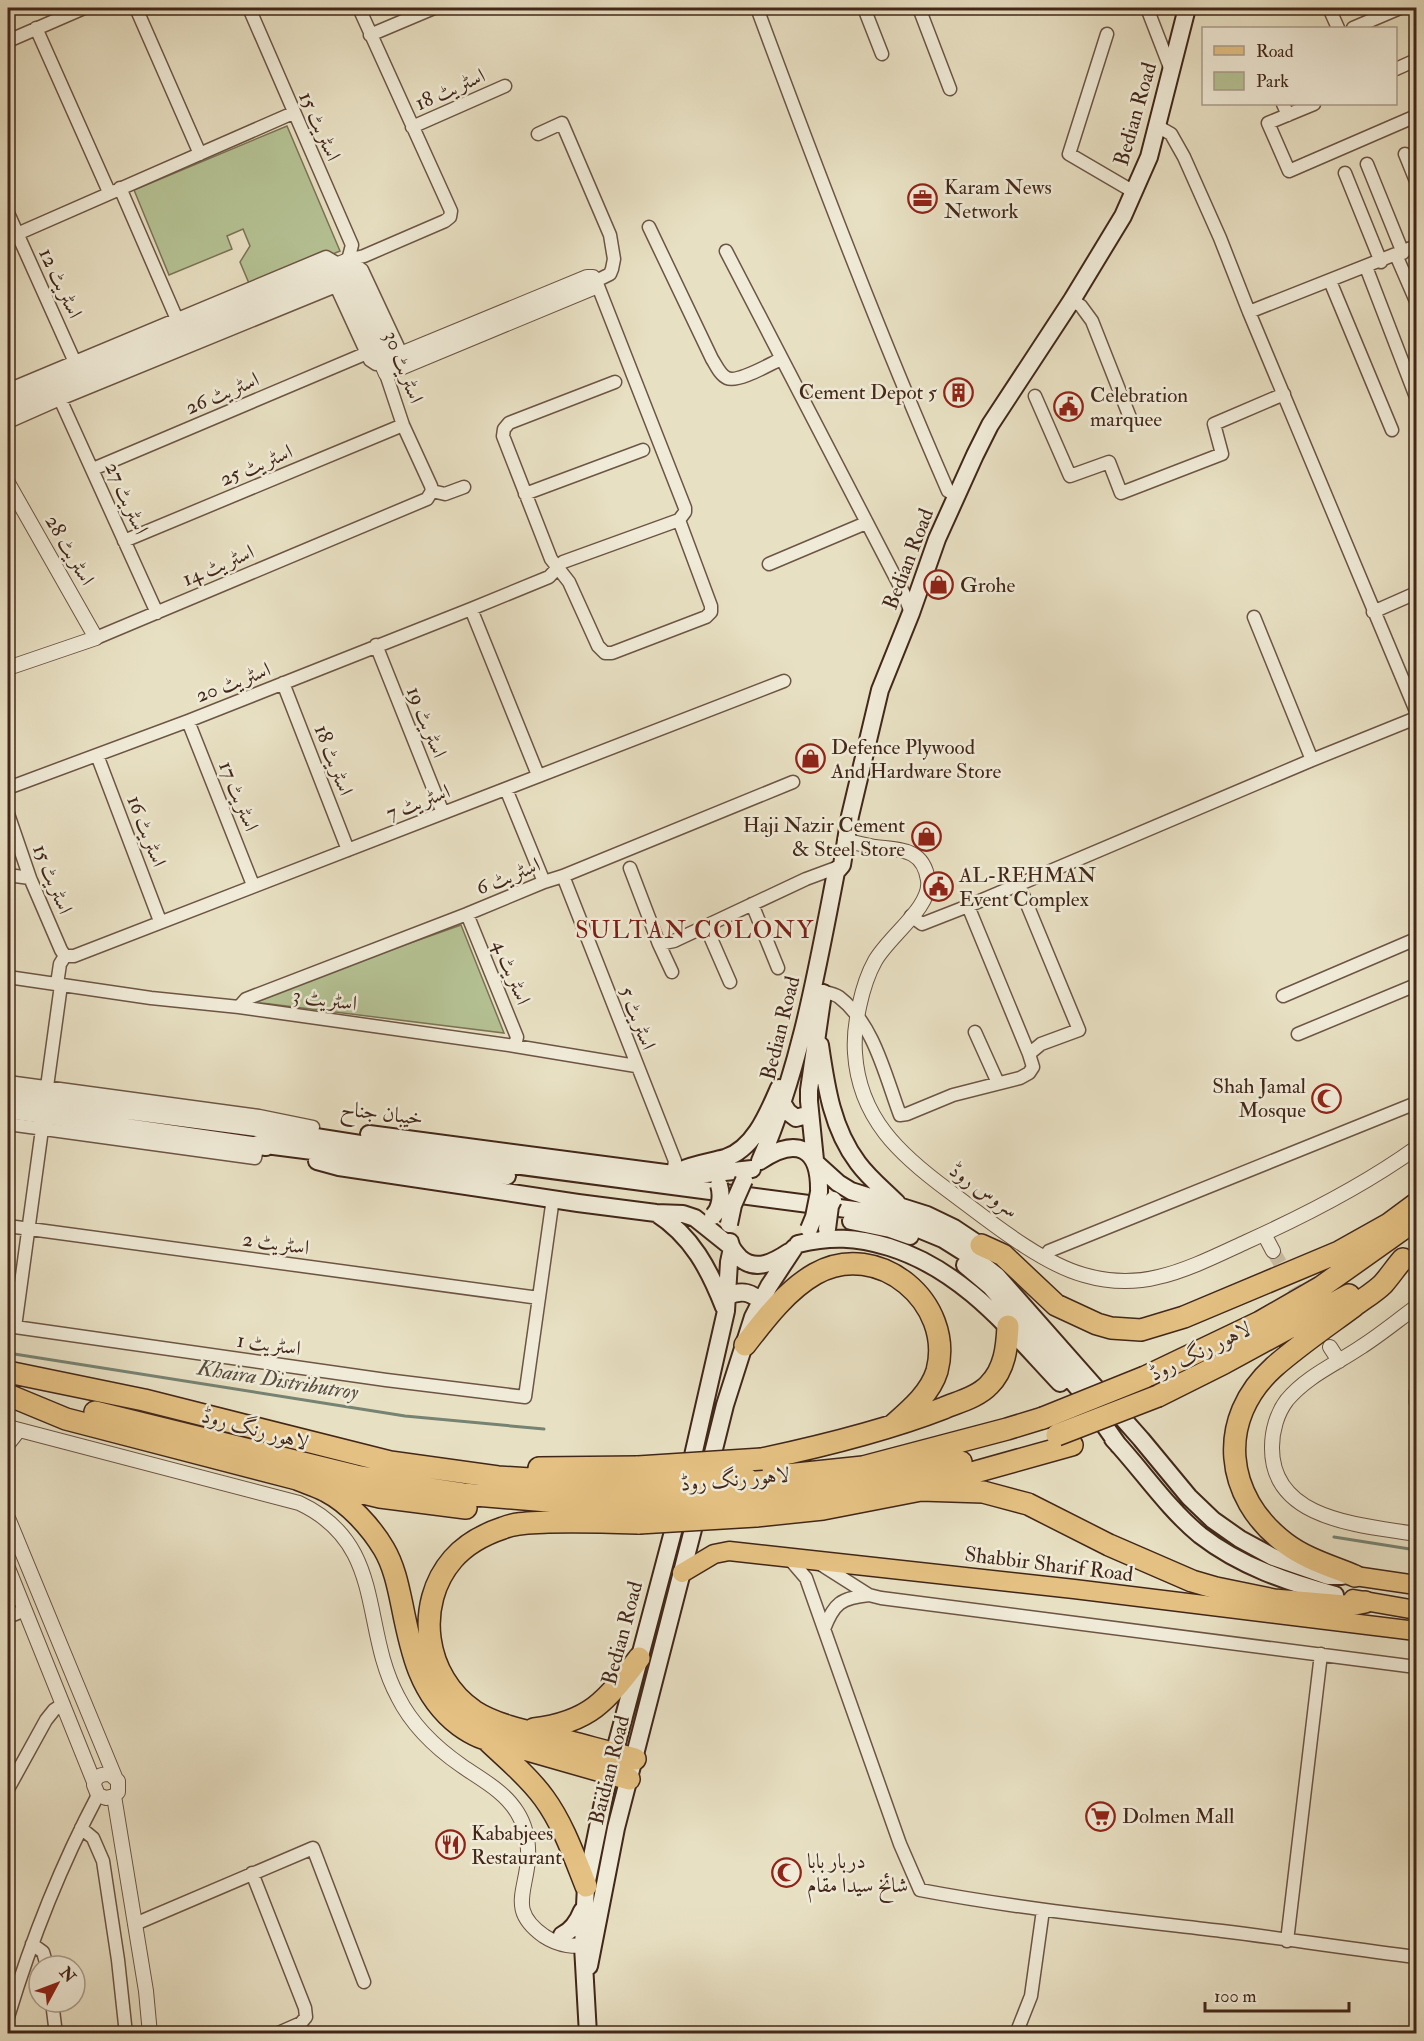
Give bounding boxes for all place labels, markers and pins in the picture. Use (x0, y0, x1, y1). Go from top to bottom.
place label: Karam News Network (944, 174, 1052, 225)
office icon: Karam News Network (907, 183, 939, 215)
building icon: Cement Depot 5 (942, 376, 974, 408)
place label: Cement Depot 5 (799, 379, 938, 406)
place label: Celebration marquee (1090, 382, 1188, 433)
public building icon: Celebration marquee (1053, 391, 1085, 423)
shop icon: Grohe (923, 569, 955, 601)
place label: Grohe (960, 572, 1015, 599)
place label: Defence Plywood And Hardware Store (830, 734, 1001, 785)
shop icon: Defence Plywood And Hardware Store (794, 743, 826, 775)
place label: Haji Nazir Cement & Steel Store (743, 812, 905, 863)
shop icon: Haji Nazir Cement & Steel Store (910, 821, 942, 853)
place label: AL-REHMAN Event Complex (958, 862, 1096, 913)
public building icon: AL-REHMAN Event Complex (922, 871, 954, 903)
place label: Shah Jamal Mosque (1212, 1073, 1307, 1124)
mosque icon: Shah Jamal Mosque (1311, 1082, 1343, 1114)
supermarket icon: Dolmen Mall (1085, 1800, 1117, 1832)
place label: Dolmen Mall (1122, 1803, 1235, 1830)
place label: Kababjees Restaurant (471, 1820, 562, 1871)
restaurant icon: Kababjees Restaurant (434, 1829, 466, 1861)
place label: دربار بابا شائخ سیدا مقام (807, 1848, 908, 1903)
mosque icon: دربار بابا شائخ سیدا مقام (770, 1857, 802, 1889)

